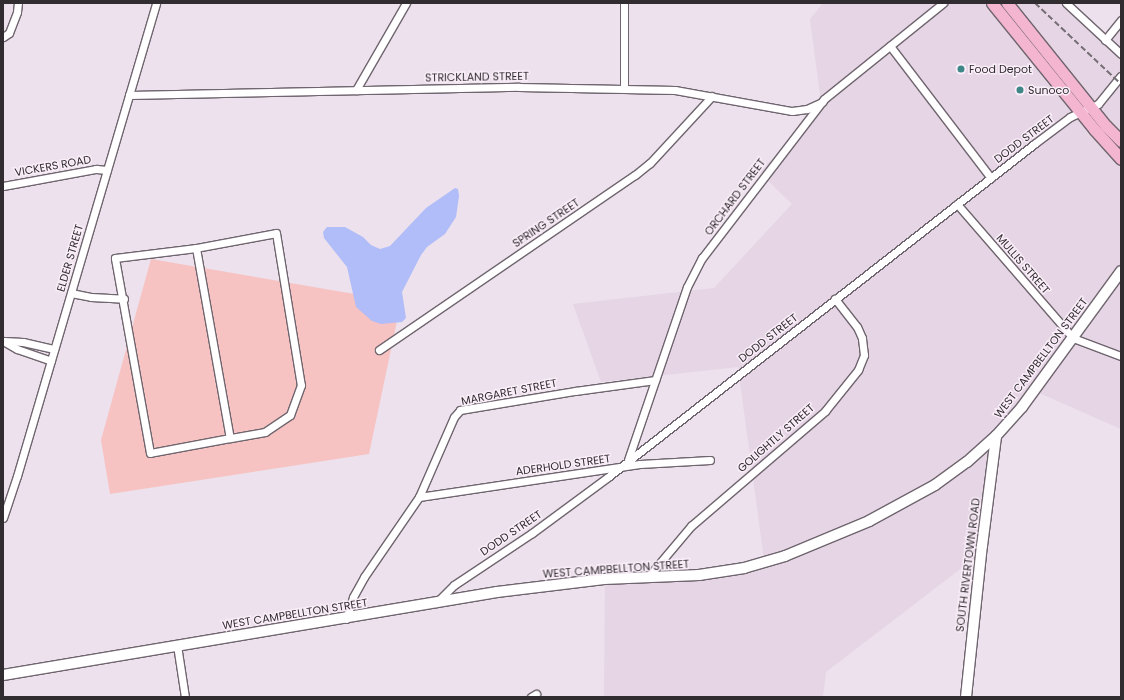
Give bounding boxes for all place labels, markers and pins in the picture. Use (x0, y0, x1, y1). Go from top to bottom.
place label: Food Depot (969, 62, 1032, 76)
marker: Food Depot (956, 64, 966, 74)
place label: Sunoco (1028, 83, 1069, 97)
marker: Sunoco (1015, 85, 1025, 95)

